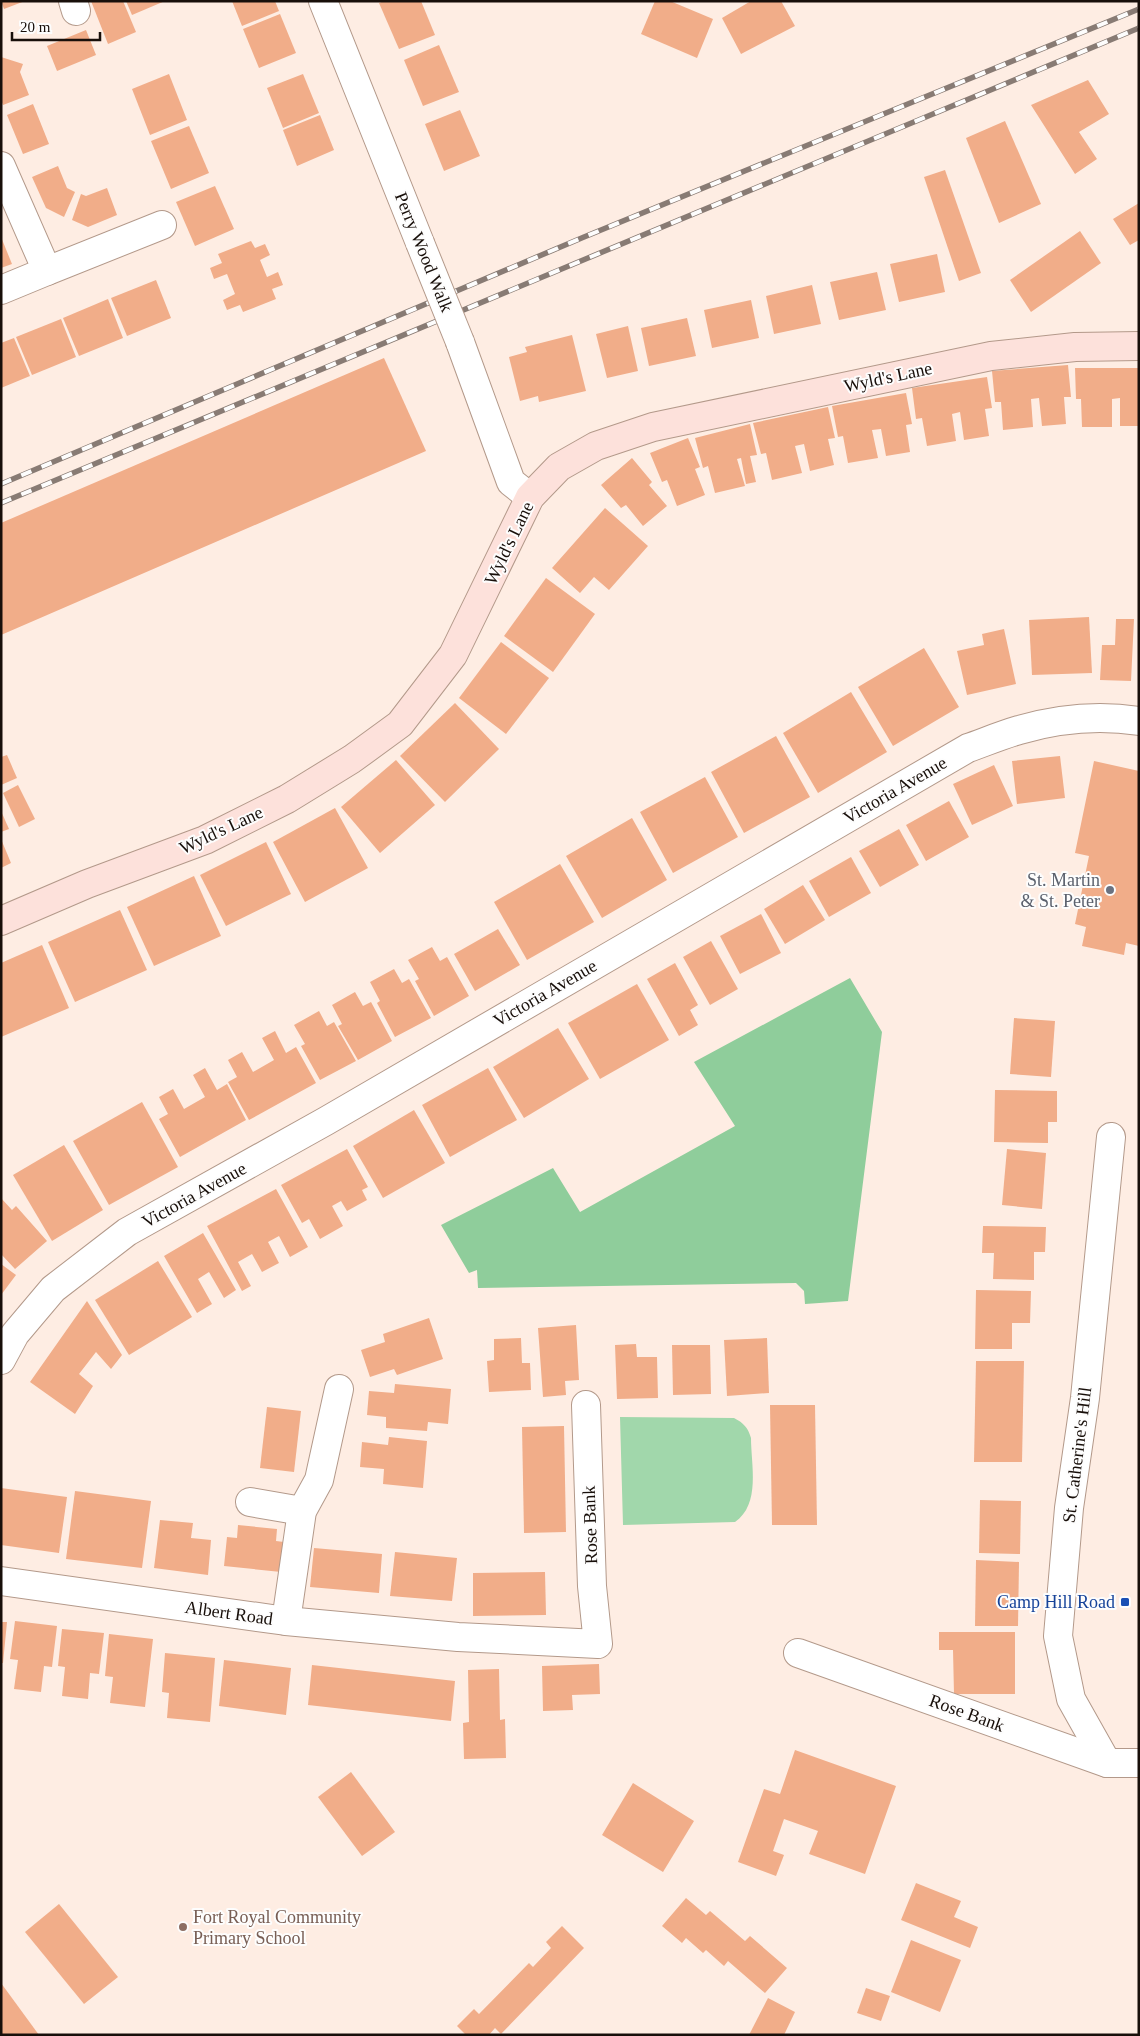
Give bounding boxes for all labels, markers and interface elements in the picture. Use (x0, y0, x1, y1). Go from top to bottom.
scale bar (12, 10, 100, 42)
text: 20 m (20, 19, 51, 35)
street label: Perry Wood Walk (391, 189, 457, 315)
street label: Wyld's Lane (842, 358, 934, 396)
street label: Wyld's Lane (480, 498, 538, 588)
street label: Victoria Avenue (840, 752, 950, 828)
street label: Wyld's Lane (176, 802, 266, 858)
place label: St. Martin & St. Peter (1021, 870, 1100, 911)
marker: St. Martin & St. Peter (1104, 884, 1116, 896)
street label: Victoria Avenue (490, 955, 600, 1031)
street label: Victoria Avenue (138, 1158, 250, 1232)
street label: St. Catherine's Hill (1059, 1386, 1095, 1524)
street label: Rose Bank (579, 1485, 601, 1565)
place label: Camp Hill Road (997, 1592, 1115, 1612)
marker: Camp Hill Road (1119, 1596, 1131, 1608)
street label: Albert Road (184, 1597, 274, 1629)
street label: Rose Bank (927, 1690, 1007, 1736)
place label: Fort Royal Community Primary School (193, 1907, 361, 1948)
marker: Fort Royal Community Primary School (177, 1921, 189, 1933)

